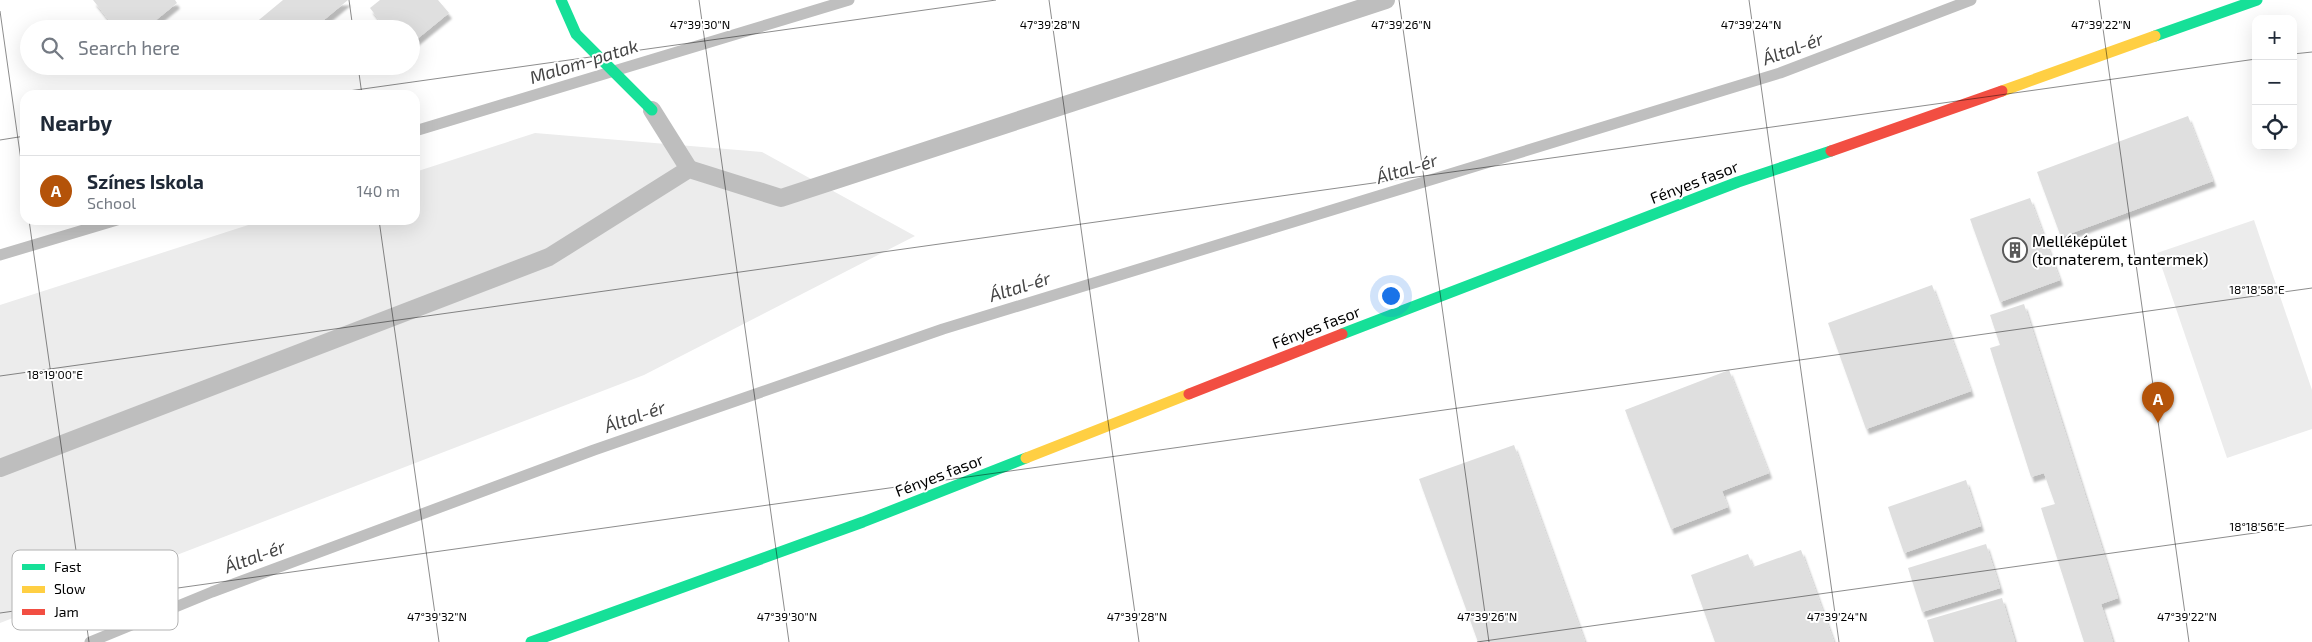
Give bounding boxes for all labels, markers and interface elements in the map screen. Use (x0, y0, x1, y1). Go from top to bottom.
map controls (2252, 15, 2297, 150)
button: + (2252, 15, 2297, 60)
text: 47°39'30"N (670, 17, 730, 31)
text: 47°39'28"N (1020, 17, 1080, 31)
text: 47°39'26"N (1371, 17, 1431, 31)
text: 47°39'24"N (1721, 17, 1781, 31)
text: 47°39'22"N (2071, 17, 2131, 31)
search box (20, 20, 420, 75)
water label: Által-ér (1758, 27, 1827, 70)
icon: search (38, 34, 66, 62)
water label: Malom-patak (527, 34, 641, 88)
text: Search here (78, 36, 180, 59)
button: − (2252, 60, 2297, 105)
button: locate (2252, 105, 2297, 150)
text: Nearby (40, 110, 112, 135)
water label: Által-ér (1372, 148, 1441, 188)
street label: Fényes fasor (1647, 156, 1741, 207)
text: Színes Iskola (87, 170, 204, 193)
text: A (51, 181, 61, 200)
text: 140 m (357, 181, 400, 200)
text: School (87, 193, 136, 212)
place label: Melléképület (tornaterem, tantermek) (2032, 231, 2208, 268)
building icon: Melléképület (tornaterem, tantermek) (2002, 237, 2028, 263)
water label: Által-ér (985, 266, 1054, 306)
text: 18°18'58"E (2229, 282, 2285, 296)
your location (1378, 283, 1404, 309)
street label: Fényes fasor (1269, 301, 1363, 352)
text: 18°19'00"E (27, 367, 83, 381)
pin: A (2142, 382, 2174, 423)
water label: Által-ér (600, 395, 669, 437)
street label: Fényes fasor (892, 449, 986, 500)
text: 18°18'56"E (2229, 519, 2285, 533)
water label: Által-ér (220, 535, 289, 578)
legend (12, 550, 178, 630)
text: Fast (54, 558, 81, 575)
text: Slow (54, 580, 86, 597)
text: Jam (54, 603, 79, 620)
text: 47°39'32"N (407, 609, 467, 623)
text: 47°39'30"N (757, 609, 817, 623)
text: 47°39'28"N (1107, 609, 1167, 623)
text: 47°39'26"N (1457, 609, 1517, 623)
text: 47°39'24"N (1807, 609, 1867, 623)
text: 47°39'22"N (2157, 609, 2217, 623)

